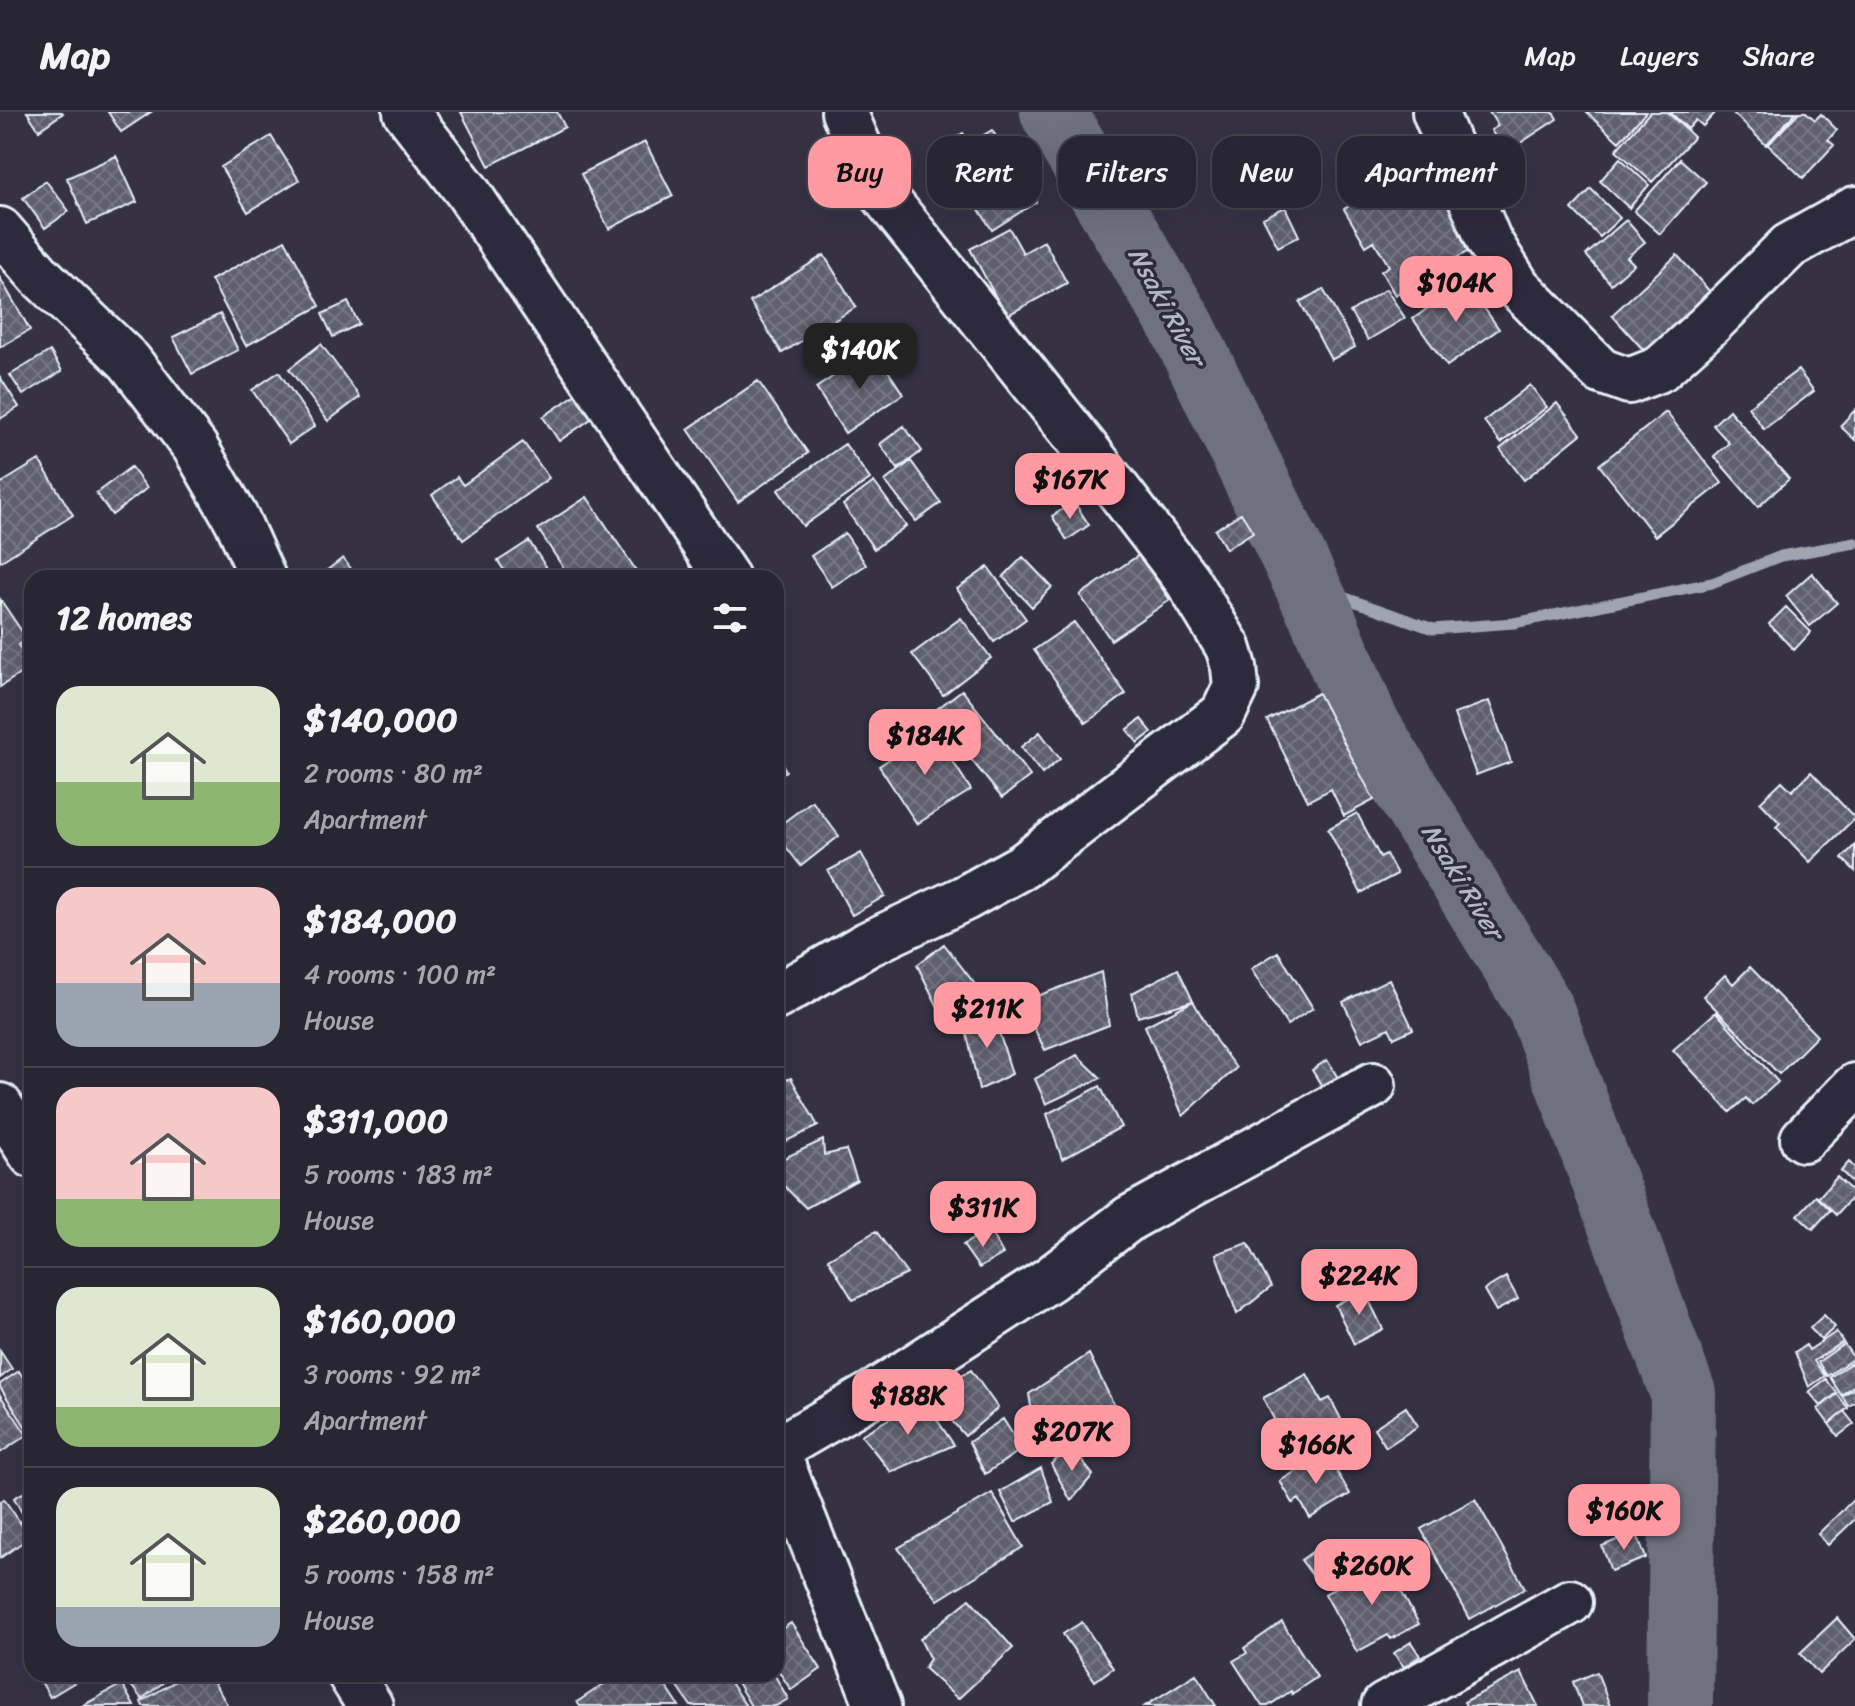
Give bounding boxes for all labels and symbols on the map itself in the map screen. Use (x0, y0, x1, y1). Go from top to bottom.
water label: Nsaki River (1115, 238, 1221, 378)
pin: $104K (1400, 256, 1512, 324)
pin: $140K (804, 323, 916, 391)
pin: $167K (1014, 453, 1126, 521)
pin: $184K (869, 709, 981, 777)
water label: Nsaki River (1409, 814, 1519, 952)
pin: $211K (931, 982, 1043, 1050)
pin: $311K (927, 1181, 1039, 1249)
pin: $224K (1303, 1249, 1415, 1317)
pin: $188K (852, 1369, 964, 1437)
pin: $207K (1016, 1405, 1128, 1473)
pin: $166K (1260, 1418, 1372, 1486)
pin: $160K (1568, 1484, 1680, 1552)
pin: $260K (1316, 1539, 1428, 1607)

